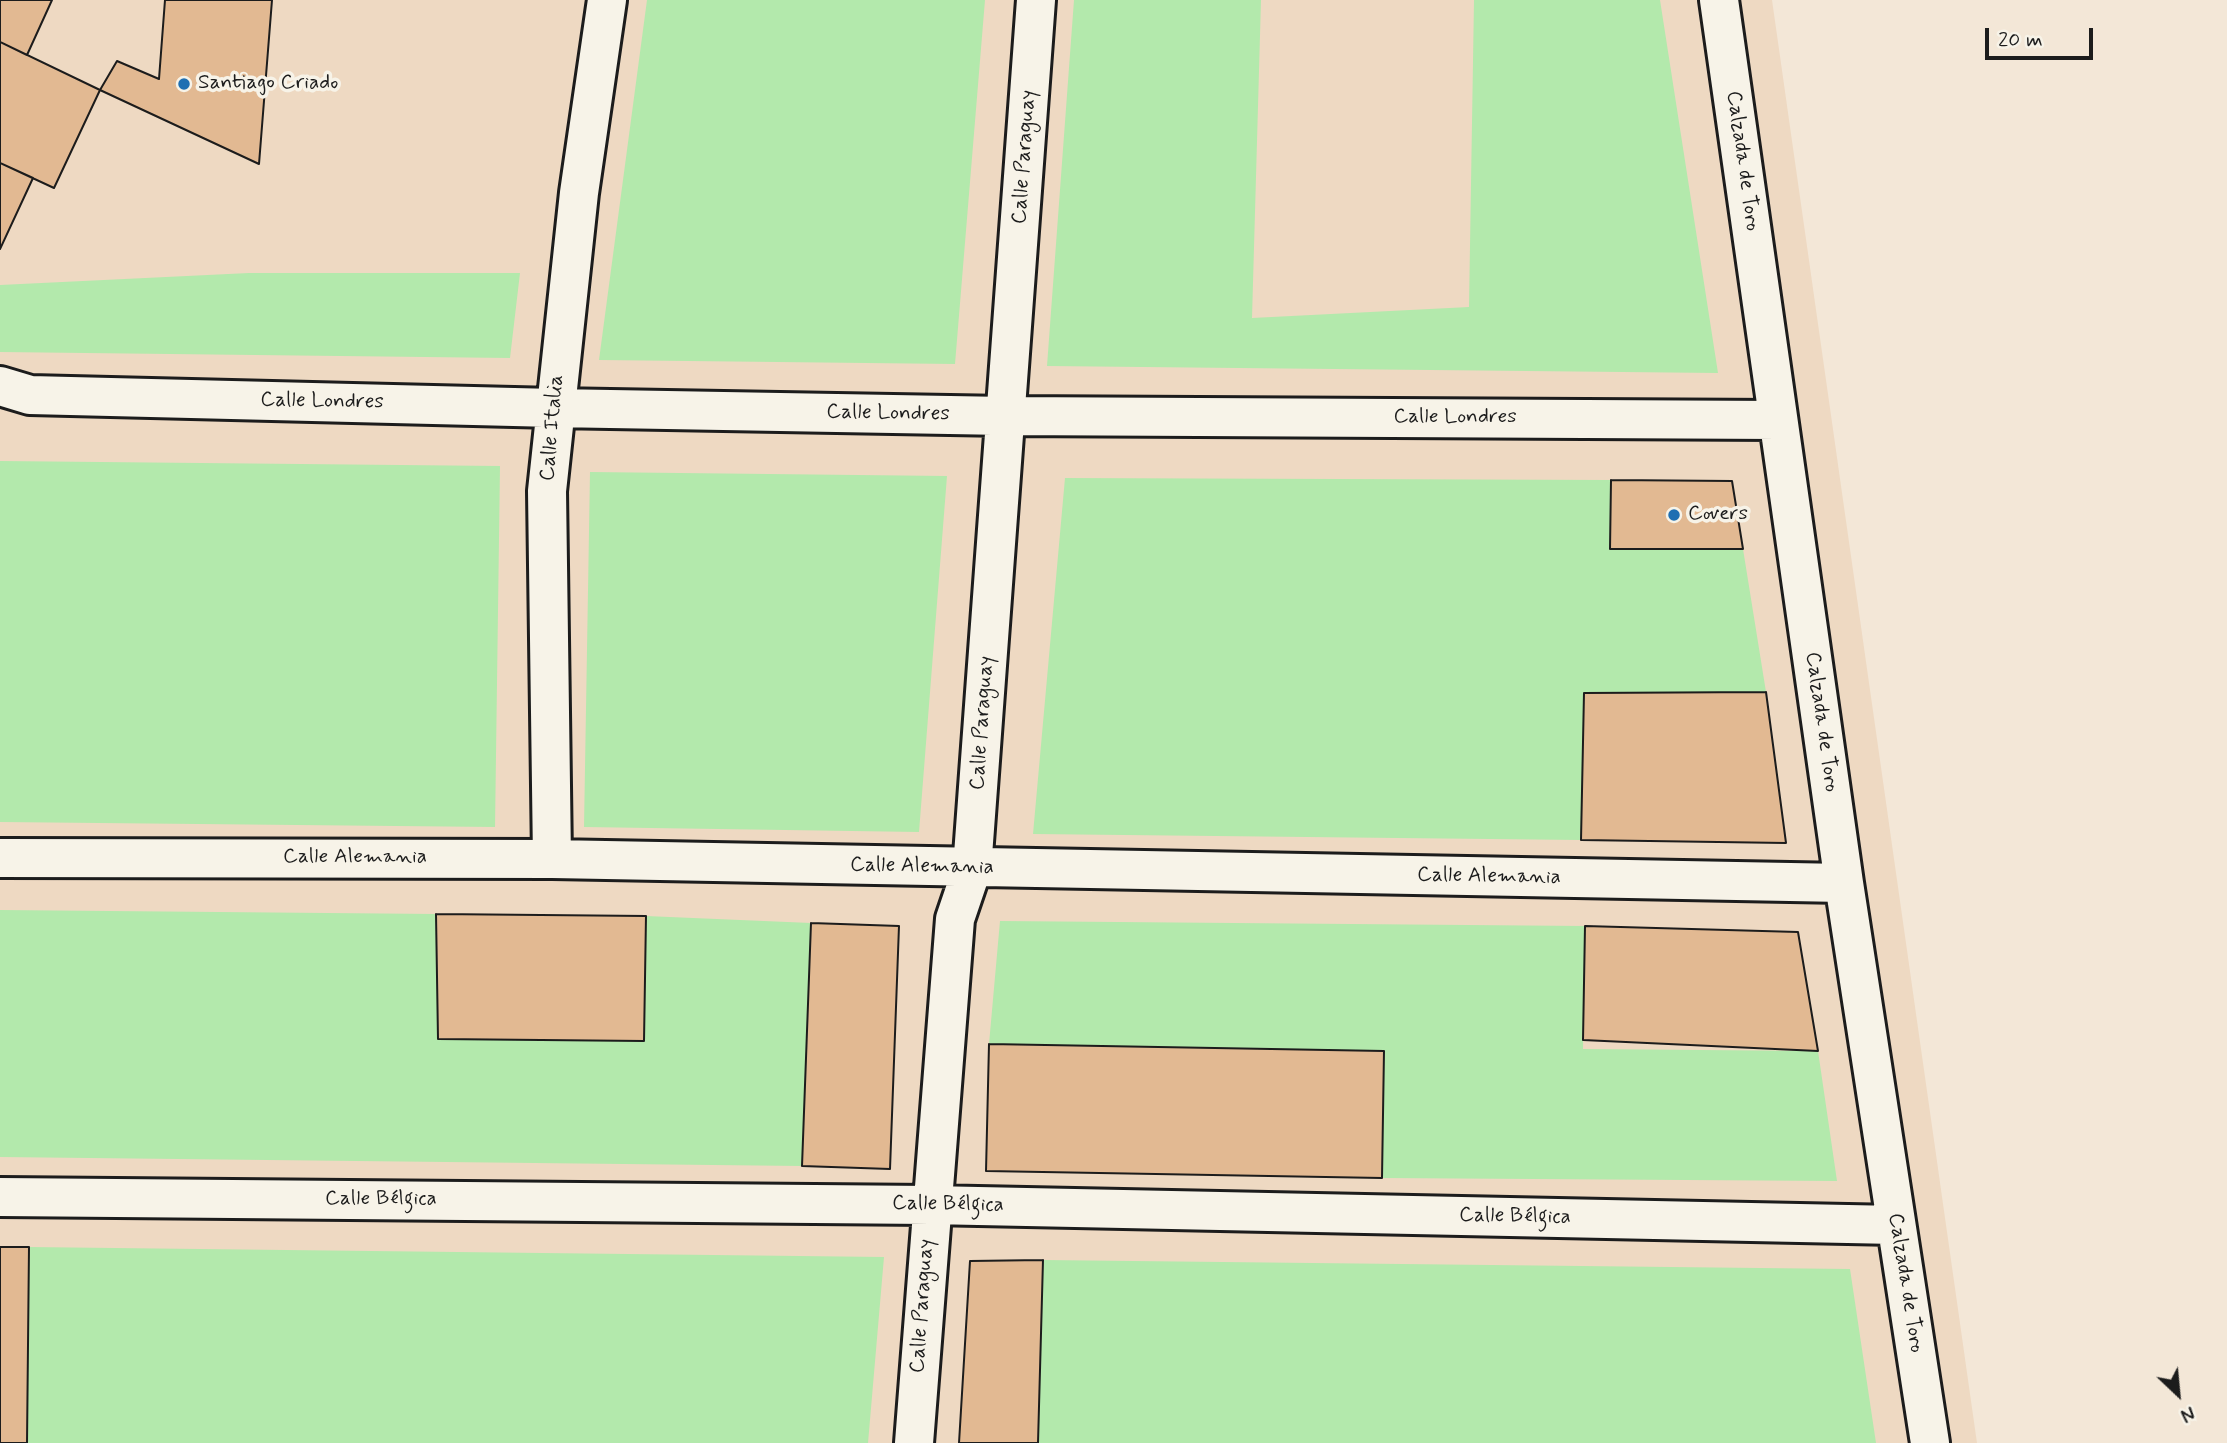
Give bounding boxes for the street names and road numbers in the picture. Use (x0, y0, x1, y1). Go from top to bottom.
street label: Calle Paraguay (1008, 89, 1042, 225)
street label: Calzada de Toro (1720, 89, 1764, 233)
street label: Calle Italia (536, 374, 570, 482)
street label: Calle Londres (260, 388, 384, 416)
street label: Calle Londres (826, 400, 950, 428)
street label: Calle Londres (1393, 405, 1517, 431)
street label: Calzada de Toro (1799, 650, 1843, 794)
street label: Calle Paraguay (966, 655, 1000, 791)
street label: Calle Alemania (283, 845, 427, 871)
street label: Calle Alemania (850, 853, 994, 881)
street label: Calle Alemania (1417, 863, 1561, 891)
street label: Calle Bélgica (325, 1187, 437, 1213)
street label: Calle Bélgica (892, 1191, 1004, 1219)
street label: Calle Bélgica (1459, 1203, 1571, 1231)
street label: Calzada de Toro (1882, 1211, 1928, 1355)
street label: Calle Paraguay (906, 1238, 940, 1374)

